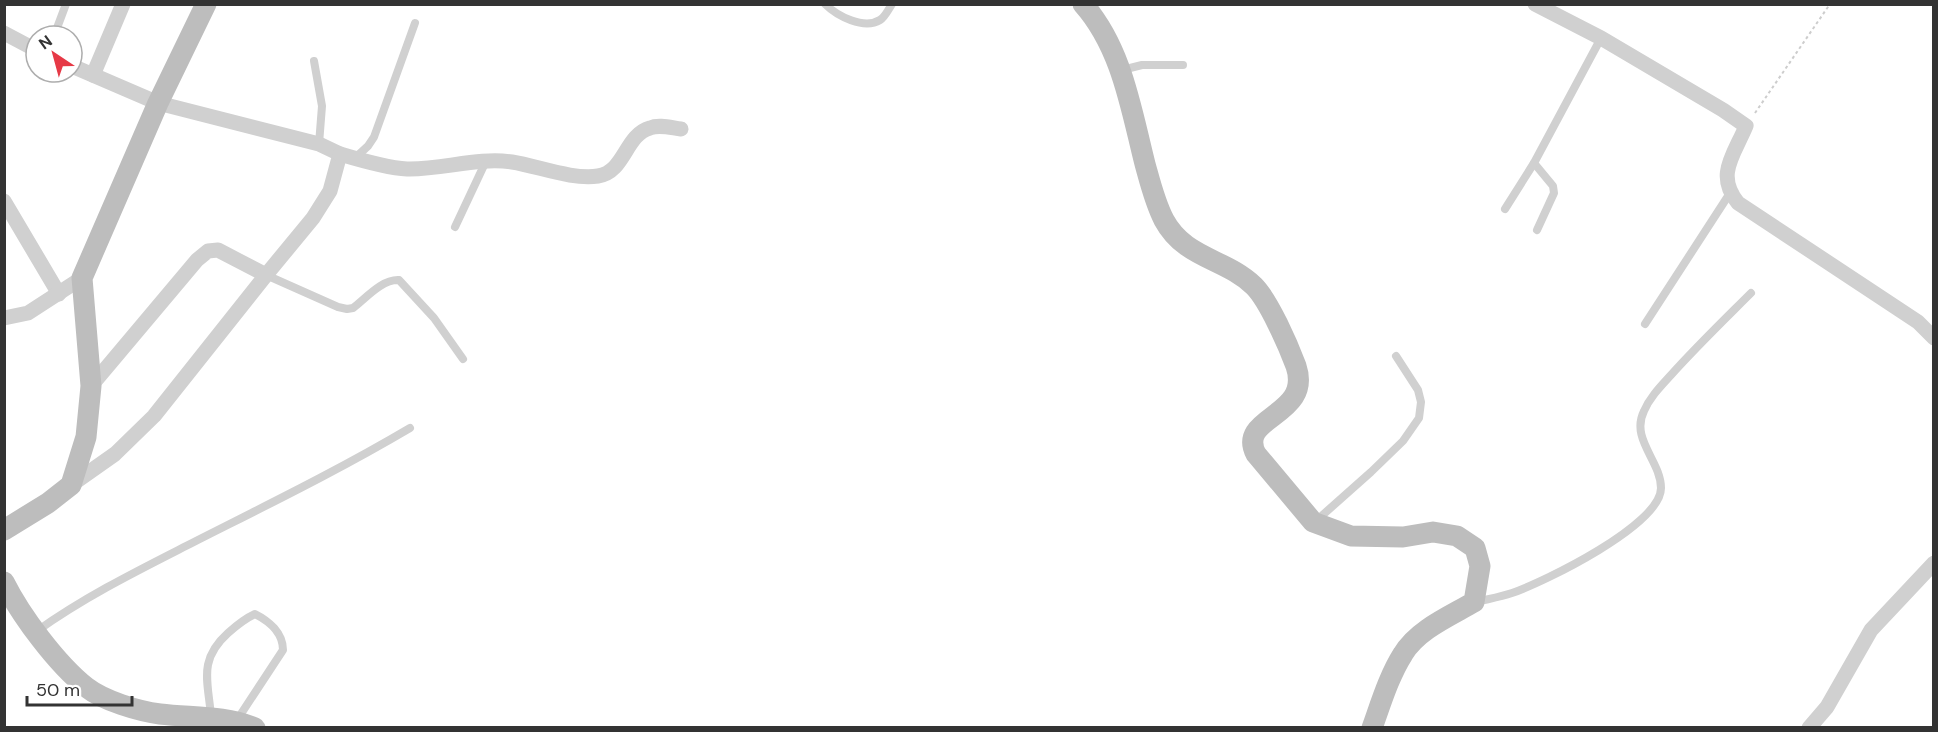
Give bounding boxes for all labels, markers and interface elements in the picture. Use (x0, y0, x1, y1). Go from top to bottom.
north arrow (24, 24, 84, 84)
text: N (35, 30, 56, 54)
scale bar (27, 669, 132, 707)
text: 50 m (36, 678, 80, 702)

